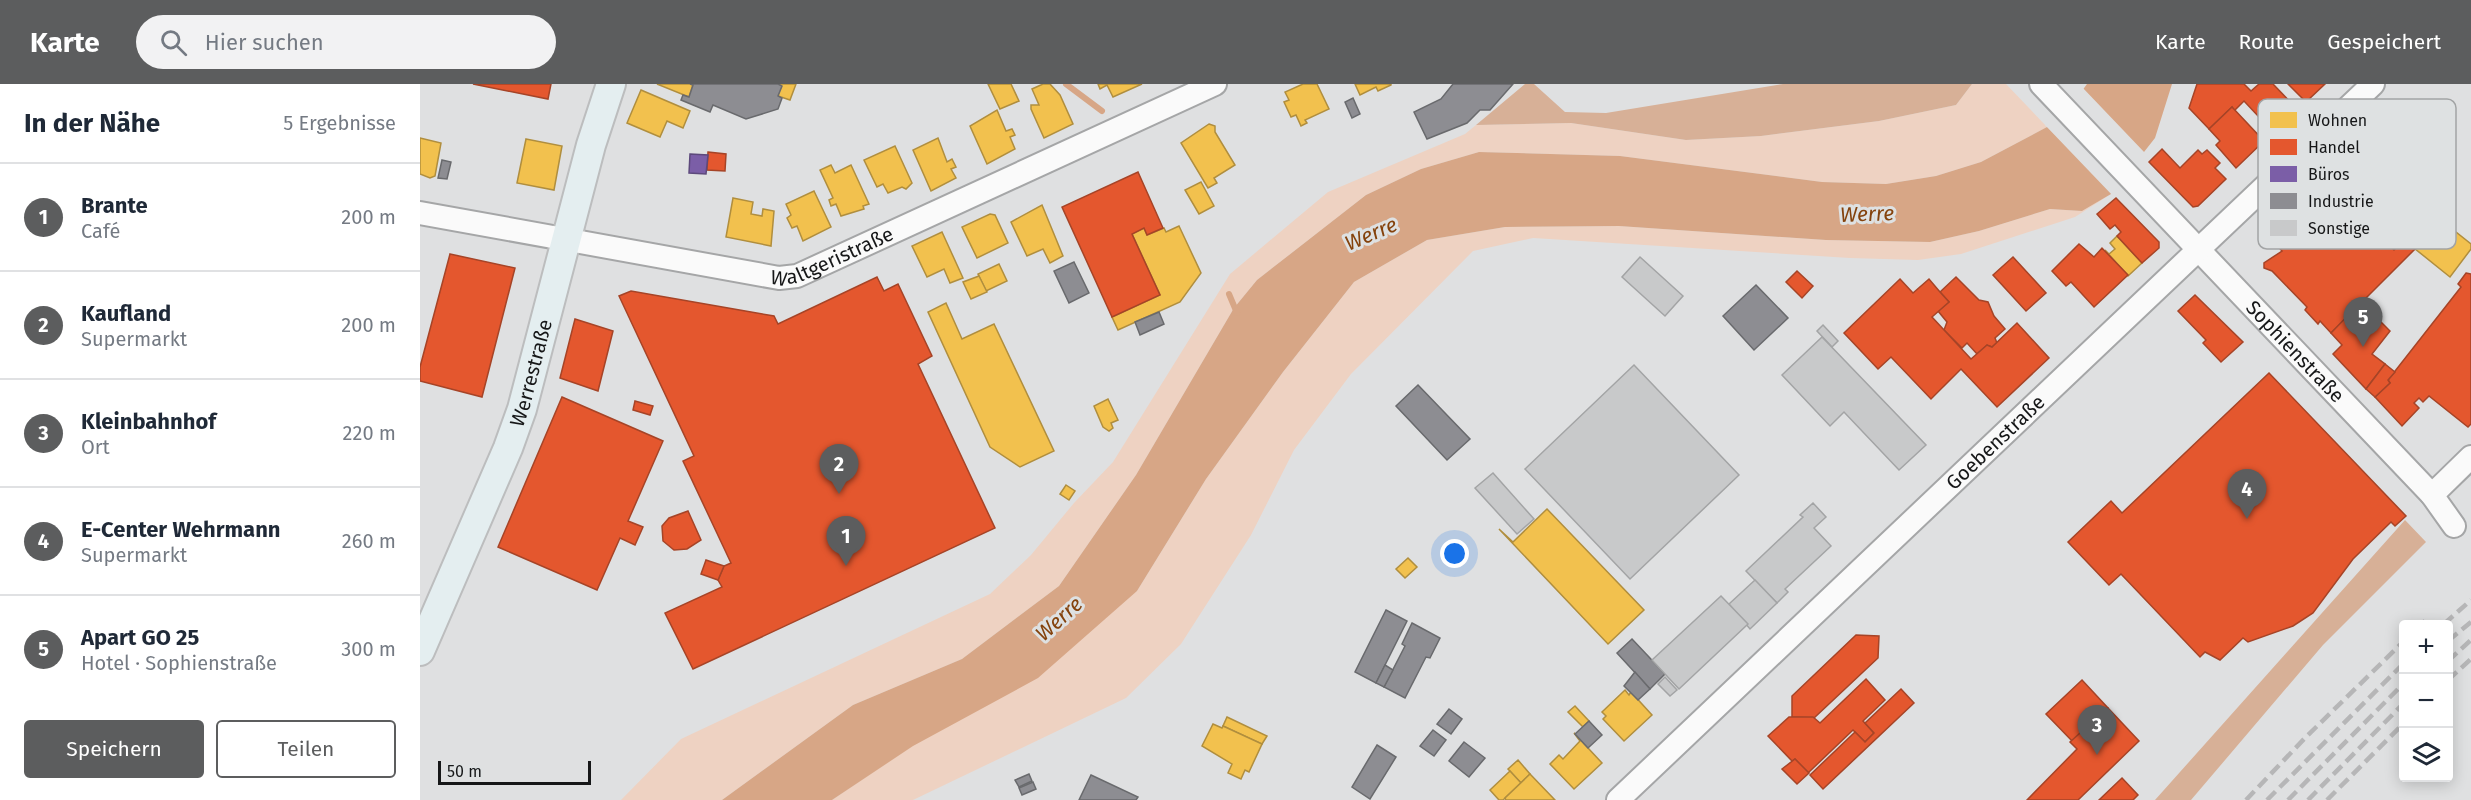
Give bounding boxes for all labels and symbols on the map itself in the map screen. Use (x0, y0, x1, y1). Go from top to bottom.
legend (2258, 99, 2456, 249)
text: Wohnen (2308, 111, 2367, 130)
text: Handel (2308, 138, 2360, 157)
text: Büros (2308, 165, 2350, 184)
text: Industrie (2308, 192, 2374, 211)
water label: Werre (1840, 200, 1895, 228)
water label: Werre (1341, 211, 1401, 257)
text: Sonstige (2308, 219, 2370, 238)
street label: Waltgeristraße (769, 221, 897, 291)
street label: Sophienstraße (2241, 295, 2349, 407)
pin: 5 (2344, 298, 2382, 347)
street label: Werrestraße (505, 317, 557, 430)
street label: Goebenstraße (1941, 390, 2050, 495)
pin: 2 (820, 444, 858, 494)
pin: 4 (2228, 470, 2266, 519)
pin: 1 (826, 516, 866, 566)
your location (1440, 539, 1469, 568)
water label: Werre (1030, 591, 1088, 647)
pin: 3 (2078, 706, 2116, 755)
scale bar (438, 758, 591, 786)

